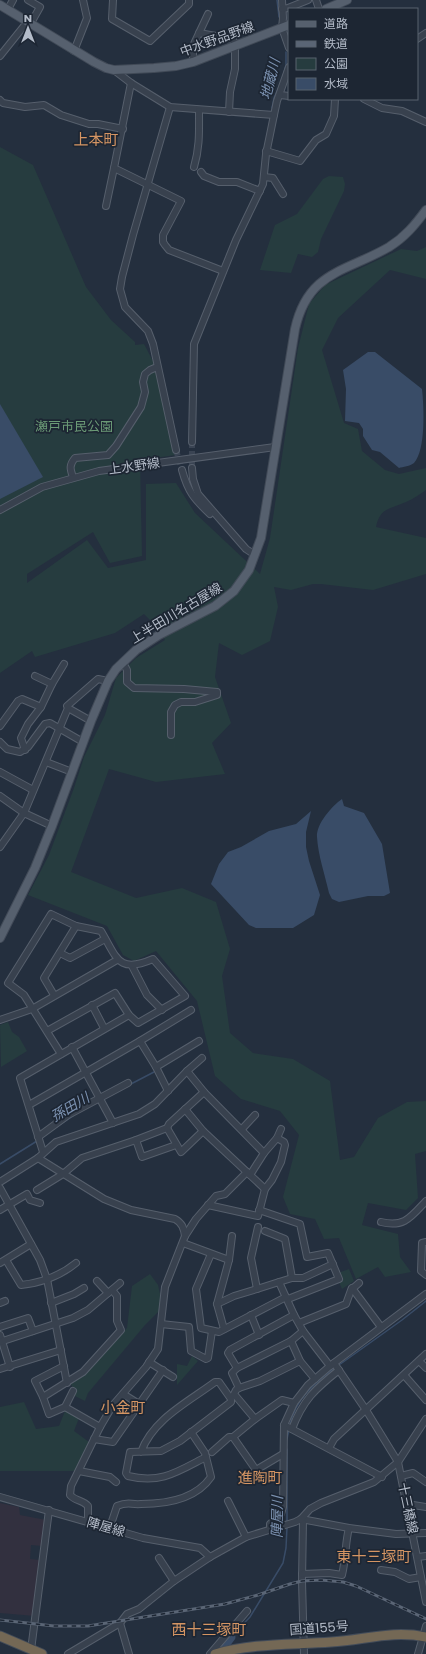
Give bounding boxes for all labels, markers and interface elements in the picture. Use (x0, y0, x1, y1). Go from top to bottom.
north arrow (8, 8, 48, 48)
legend (288, 8, 418, 100)
text: N (24, 10, 32, 26)
text: 道路 (324, 15, 348, 32)
street label: 中水野品野線 (177, 17, 257, 61)
text: 鉄道 (324, 35, 348, 52)
water label: 地蔵川 (255, 54, 285, 102)
text: 公園 (324, 55, 348, 72)
text: 水域 (324, 75, 348, 92)
district label: 上本町 (73, 129, 119, 150)
park label: 瀬戸市民公園 (35, 417, 113, 436)
street label: 上水野線 (107, 453, 161, 479)
street label: 上半田川名古屋線 (127, 578, 225, 648)
water label: 孫田川 (47, 1087, 95, 1126)
district label: 小金町 (100, 1397, 146, 1418)
district label: 進陶町 (237, 1467, 283, 1488)
street label: 十三橋線 (393, 1481, 423, 1535)
water label: 陣屋川 (267, 1494, 287, 1538)
street label: 陣屋線 (85, 1512, 127, 1542)
district label: 東十三塚町 (336, 1546, 412, 1567)
street label: 国道155号 (289, 1616, 349, 1640)
district label: 西十三塚町 (171, 1619, 247, 1640)

